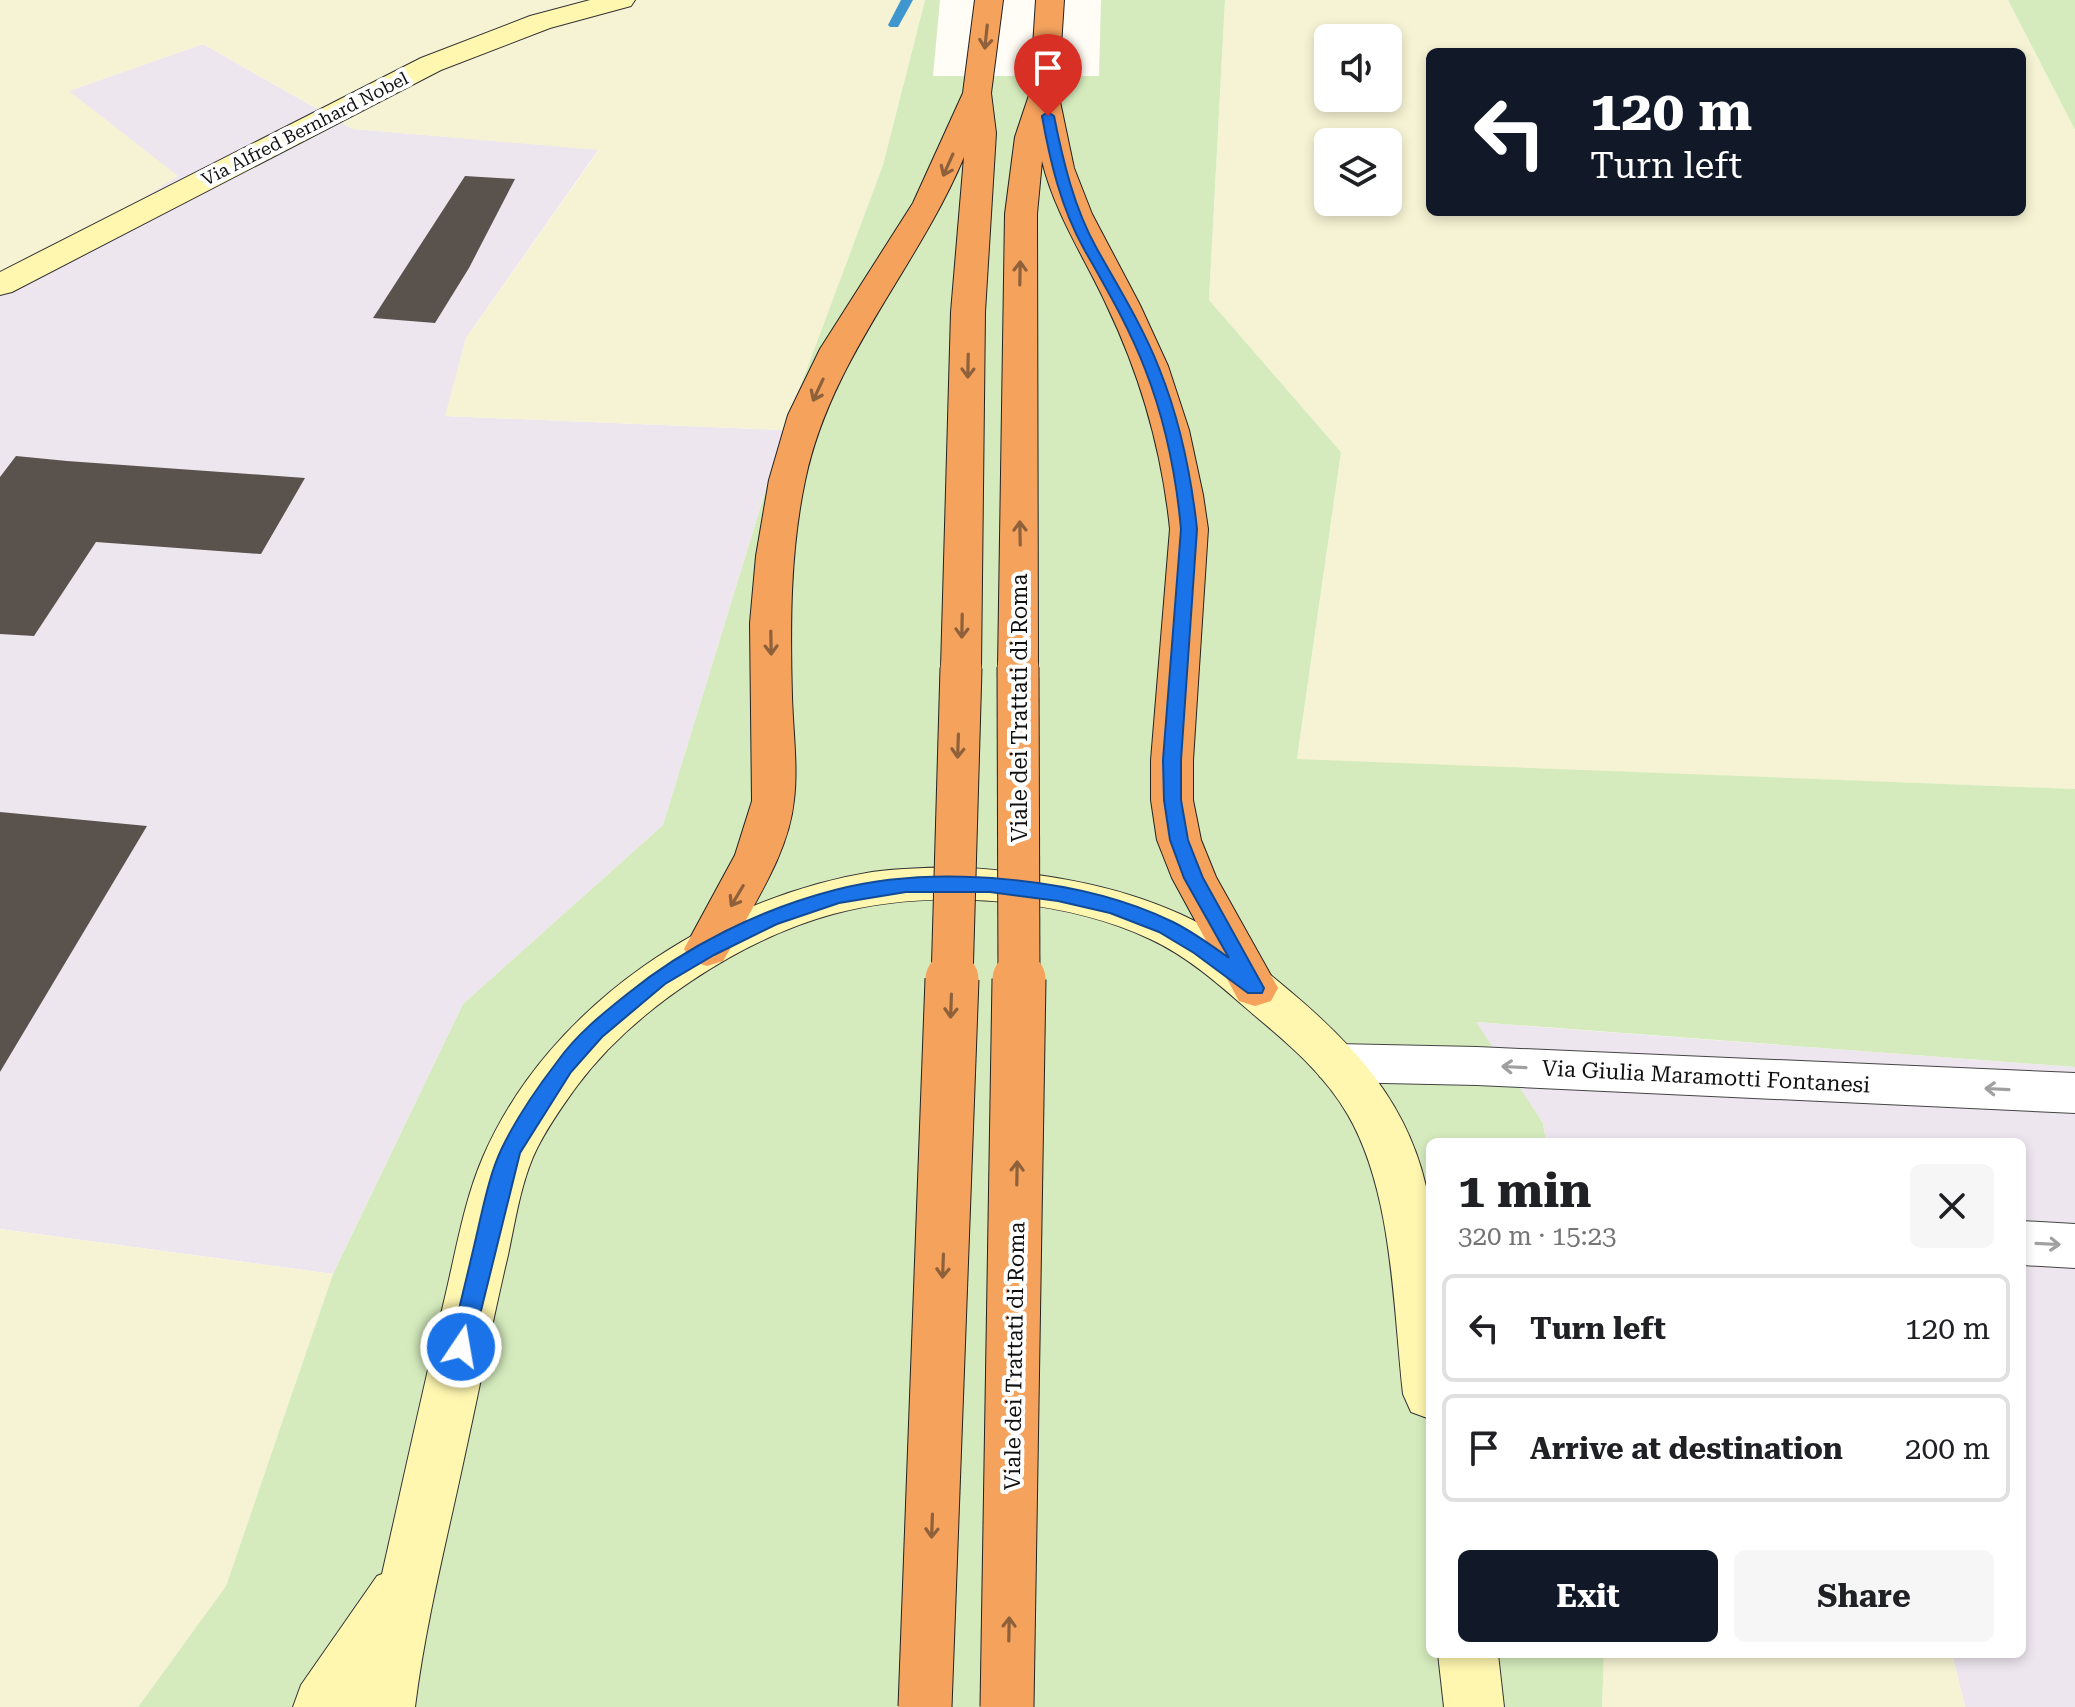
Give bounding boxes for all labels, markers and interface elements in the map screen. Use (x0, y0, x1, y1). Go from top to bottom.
one-way arrow (978, 23, 993, 50)
map controls (1314, 24, 1402, 216)
button: sound (1314, 24, 1402, 112)
pin (1014, 34, 1082, 116)
icon: arrive (1026, 46, 1070, 90)
street label: Via Alfred Bernhard Nobel (198, 67, 412, 190)
text: 120 m (1590, 78, 1752, 144)
icon: left (1458, 80, 1562, 184)
button: layers (1314, 128, 1402, 216)
text: Turn left (1590, 145, 1742, 187)
one-way arrow (939, 152, 954, 177)
one-way arrow (1012, 260, 1028, 287)
one-way arrow (960, 352, 976, 379)
one-way arrow (810, 377, 825, 401)
one-way arrow (1012, 520, 1027, 547)
street label: Viale dei Trattati di Roma (1007, 574, 1032, 842)
one-way arrow (954, 612, 969, 639)
one-way arrow (763, 629, 779, 656)
one-way arrow (951, 732, 966, 759)
one-way arrow (728, 884, 744, 907)
one-way arrow (944, 992, 959, 1019)
street label: Via Giulia Maramotti Fontanesi (1541, 1055, 1871, 1098)
one-way arrow (1501, 1060, 1528, 1075)
one-way arrow (1984, 1082, 2011, 1097)
one-way arrow (1009, 1160, 1025, 1187)
text: 1 min (1458, 1163, 1591, 1219)
button: close (1910, 1164, 1994, 1248)
street label: Viale dei Trattati di Roma (1000, 1221, 1029, 1491)
text: 320 m · 15:23 (1458, 1221, 1617, 1251)
one-way arrow (2035, 1237, 2061, 1252)
one-way arrow (935, 1252, 950, 1279)
position arrow (419, 1305, 503, 1389)
icon: left (1462, 1306, 1506, 1350)
text: Turn left (1530, 1311, 1666, 1346)
text: 120 m (1905, 1311, 1990, 1346)
icon: arrive (1462, 1426, 1506, 1470)
text: Arrive at destination (1530, 1431, 1843, 1466)
text: 200 m (1905, 1431, 1990, 1466)
one-way arrow (925, 1512, 940, 1539)
button: Exit (1458, 1550, 1718, 1642)
button: Share (1734, 1550, 1994, 1642)
one-way arrow (1001, 1616, 1016, 1643)

